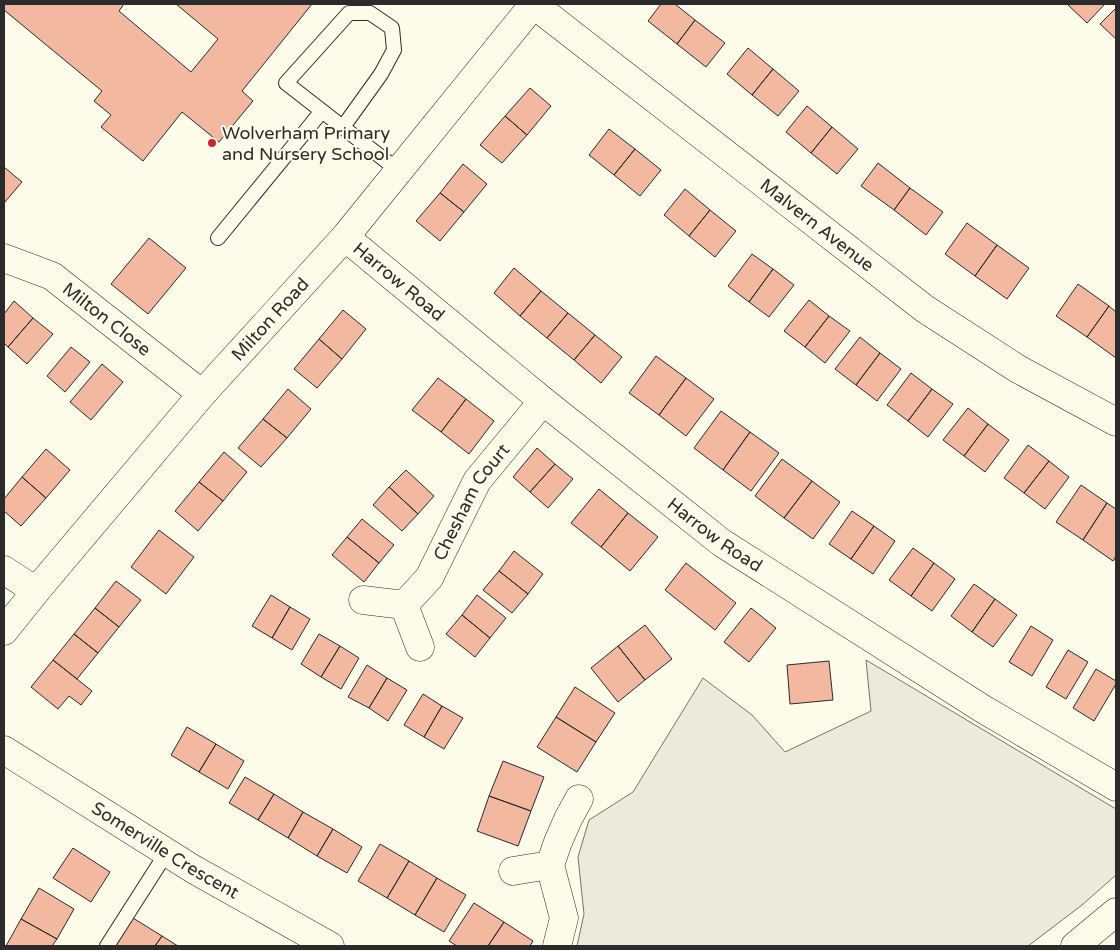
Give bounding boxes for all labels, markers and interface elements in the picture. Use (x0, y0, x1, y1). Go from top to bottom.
place label: Wolverham Primary and Nursery School (222, 122, 390, 165)
marker: Wolverham Primary and Nursery School (206, 137, 218, 149)
street label: Malvern Avenue (756, 174, 879, 276)
street label: Harrow Road (349, 237, 449, 326)
street label: Milton Road (227, 273, 314, 365)
street label: Milton Close (58, 278, 155, 361)
street label: Chesham Court (428, 439, 514, 564)
street label: Harrow Road (663, 493, 766, 577)
street label: Somerville Crescent (87, 797, 243, 904)

